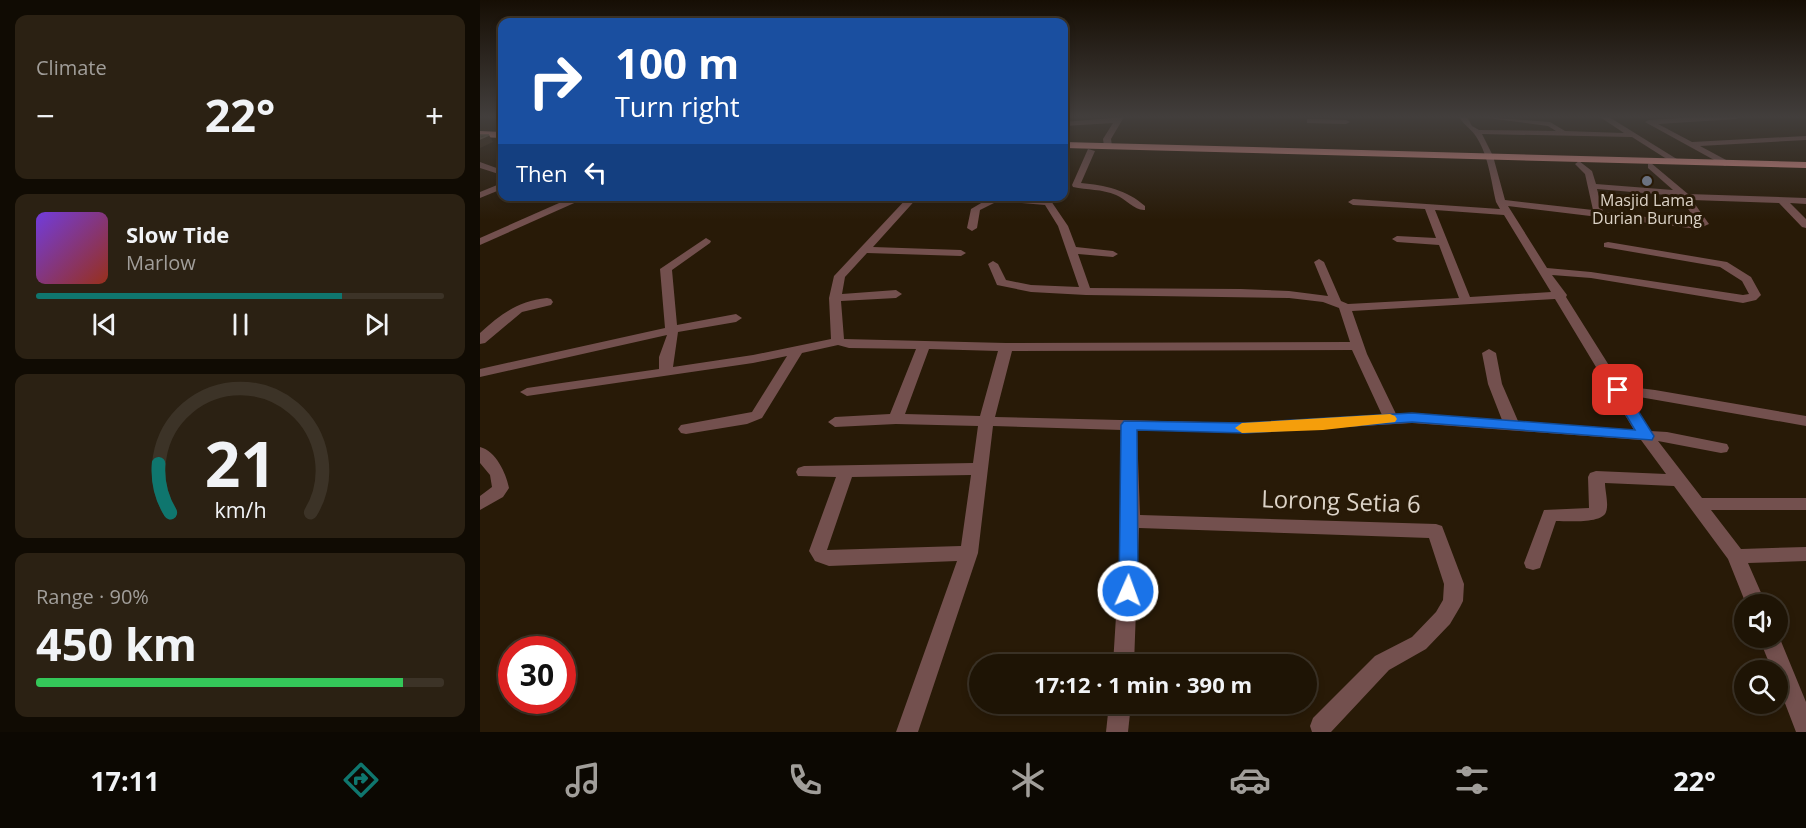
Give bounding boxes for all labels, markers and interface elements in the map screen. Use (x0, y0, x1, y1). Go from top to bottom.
text: 100 m (615, 34, 739, 91)
icon: right (516, 42, 594, 120)
text: Climate (36, 54, 107, 81)
text: 22° (205, 84, 275, 145)
text: Turn right (615, 88, 740, 125)
text: − (36, 93, 55, 138)
text: + (425, 93, 444, 138)
icon: left (579, 156, 612, 189)
text: Then (516, 158, 567, 188)
marker: Masjid Lama Durian Burung (1640, 174, 1654, 188)
place label: Masjid Lama Durian Burung (1592, 189, 1702, 229)
text: Slow Tide (126, 219, 229, 249)
text: Marlow (126, 249, 196, 276)
icon: previous (88, 308, 121, 341)
icon: pause (224, 308, 257, 341)
icon: next (360, 308, 393, 341)
pin (1592, 364, 1643, 415)
icon: arrive (1601, 373, 1634, 406)
text: 21 (204, 420, 276, 505)
street label: Lorong Setia 6 (1261, 481, 1421, 520)
text: km/h (214, 495, 266, 524)
position arrow (1096, 559, 1160, 623)
text: Range · 90% (36, 583, 149, 610)
map controls (1734, 594, 1788, 714)
button: sound (1734, 594, 1788, 648)
text: 450 km (36, 613, 197, 674)
speed limit sign: 30 (498, 636, 576, 714)
button: search (1734, 660, 1788, 714)
text: 17:12 · 1 min · 390 m (1034, 669, 1252, 699)
icon: directions (340, 759, 382, 801)
icon: music (562, 759, 604, 801)
icon: phone (784, 759, 826, 801)
icon: climate (1007, 759, 1049, 801)
icon: car (1229, 759, 1271, 801)
icon: filters (1451, 759, 1493, 801)
text: 17:11 (90, 762, 160, 799)
text: 22° (1673, 762, 1716, 799)

